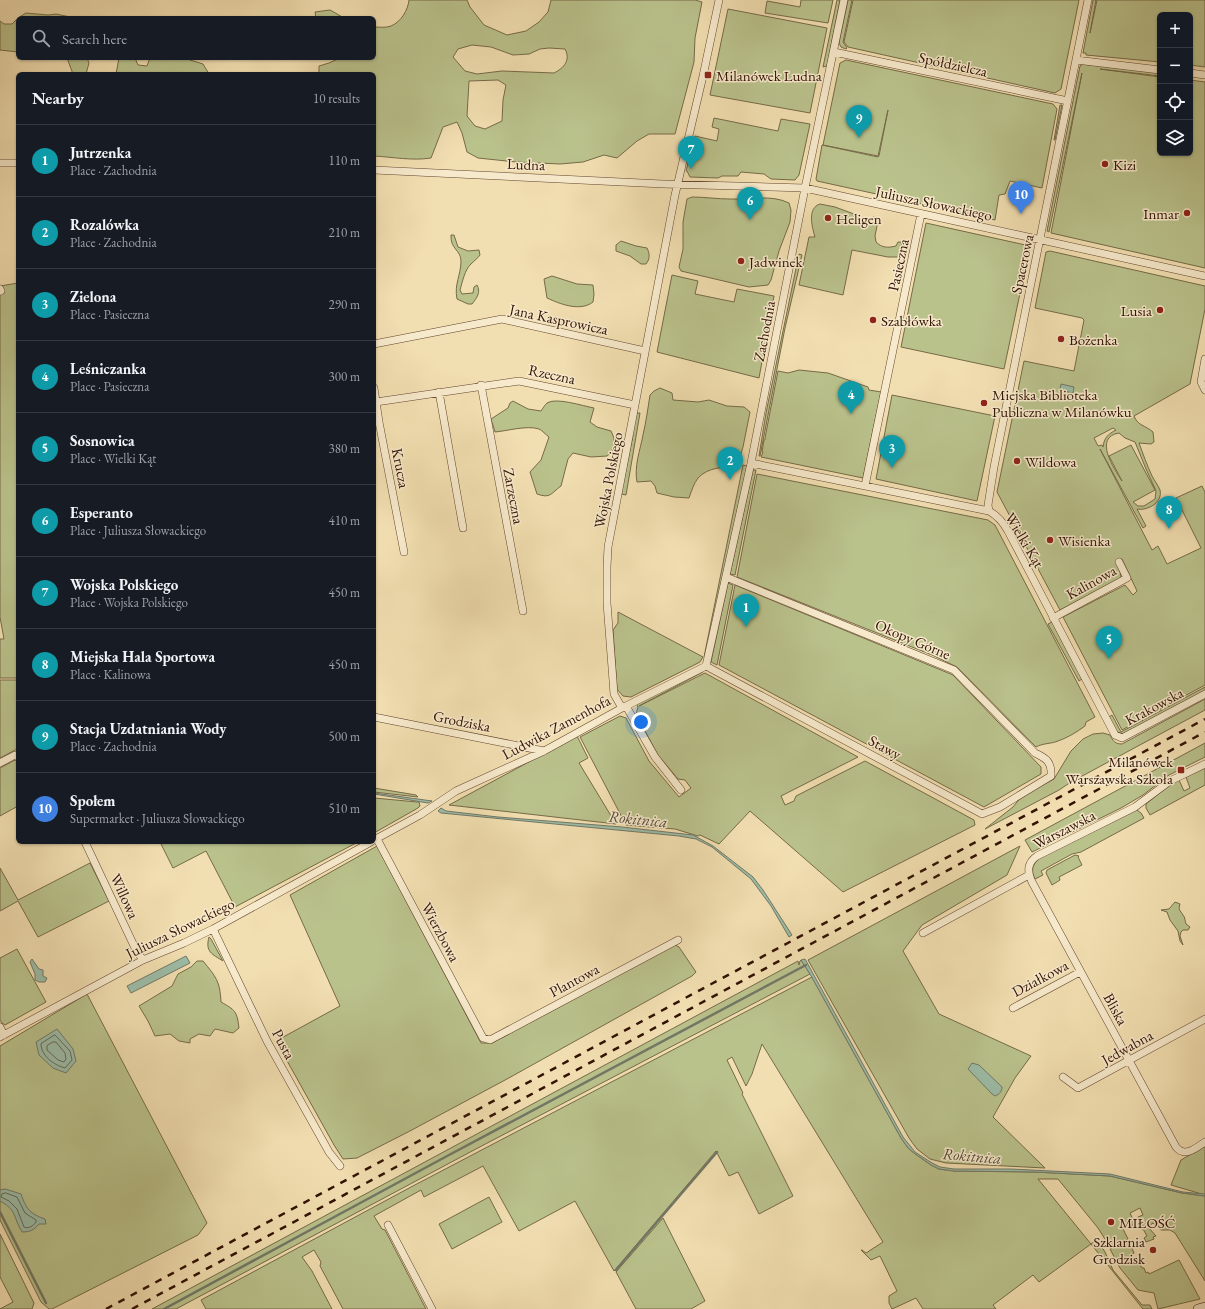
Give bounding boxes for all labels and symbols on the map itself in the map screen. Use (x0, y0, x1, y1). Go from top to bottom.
street label: Spółdzielcza (917, 47, 989, 81)
place label: Milanówek Ludna (716, 66, 822, 85)
marker: Milanówek Ludna (703, 70, 713, 80)
pin: 9 (846, 105, 872, 138)
pin: 7 (678, 136, 704, 169)
street label: Ludna (507, 154, 545, 174)
place label: Kizi (1113, 155, 1137, 174)
marker: Kizi (1100, 159, 1110, 169)
street label: Juliusza Słowackiego (872, 181, 994, 225)
pin: 10 (1008, 181, 1034, 214)
pin: 6 (737, 187, 763, 220)
place label: Inmar (1143, 204, 1179, 223)
marker: Inmar (1182, 208, 1192, 218)
place label: Heligen (836, 209, 882, 228)
marker: Heligen (823, 213, 833, 223)
street label: Spacerowa (1006, 233, 1038, 295)
street label: Pasieczna (883, 237, 913, 293)
place label: Jadwinek (747, 252, 803, 271)
marker: Jadwinek (736, 256, 746, 266)
street label: Jana Kasprowicza (506, 299, 610, 339)
street label: Zachodnia (749, 299, 779, 363)
place label: Lusia (1121, 301, 1152, 320)
marker: Lusia (1155, 305, 1165, 315)
place label: Szabłówka (881, 311, 942, 330)
marker: Szabłówka (868, 315, 878, 325)
place label: Bożenka (1069, 330, 1117, 349)
marker: Bożenka (1056, 334, 1066, 344)
street label: Rzeczna (527, 360, 577, 388)
pin: 4 (838, 381, 864, 414)
place label: Miejska Biblioteka Publiczna w Milanówku (992, 385, 1132, 421)
marker: Miejska Biblioteka Publiczna w Milanówku (979, 398, 989, 408)
street label: Wojska Polskiego (589, 430, 627, 530)
pin: 3 (879, 435, 905, 468)
street label: Krucza (388, 446, 414, 490)
pin: 2 (717, 447, 743, 480)
place label: Wildowa (1025, 452, 1077, 471)
marker: Wildowa (1012, 456, 1022, 466)
street label: Zarzeczna (499, 466, 529, 526)
pin: 8 (1156, 496, 1182, 529)
street label: Wielki Kąt (1001, 509, 1049, 571)
place label: Wisienka (1058, 531, 1110, 550)
marker: Wisienka (1045, 535, 1055, 545)
street label: Kalinowa (1062, 560, 1120, 604)
pin: 1 (733, 594, 759, 627)
street label: Okopy Górne (872, 615, 954, 663)
pin: 5 (1096, 626, 1122, 659)
street label: Krakowska (1121, 683, 1187, 729)
street label: Ludwika Zamenhofa (498, 690, 614, 764)
street label: Grodziska (432, 706, 492, 736)
your location (631, 712, 651, 732)
street label: Stawy (865, 731, 905, 764)
place label: Milanówek Warszawska Szkoła (1065, 752, 1174, 788)
marker: Milanówek Warszawska Szkoła (1176, 765, 1186, 775)
water label: Rokitnica (608, 805, 668, 833)
street label: Warszawska (1030, 805, 1098, 853)
street label: Willowa (106, 870, 144, 922)
street label: Juliusza Słowackiego (121, 893, 238, 963)
street label: Wierzbowa (417, 899, 465, 965)
street label: Działkowa (1009, 955, 1071, 1001)
street label: Plantowa (546, 959, 602, 1001)
street label: Bliska (1099, 990, 1133, 1028)
street label: Jedwabna (1096, 1025, 1156, 1070)
street label: Pusta (268, 1026, 300, 1062)
water label: Rokitnica (942, 1143, 1002, 1169)
place label: MIŁOŚĆ (1119, 1213, 1175, 1232)
marker: MIŁOŚĆ (1106, 1217, 1116, 1227)
place label: Szklarnia Grodzisk (1093, 1232, 1146, 1268)
marker: Szklarnia Grodzisk (1148, 1245, 1158, 1255)

